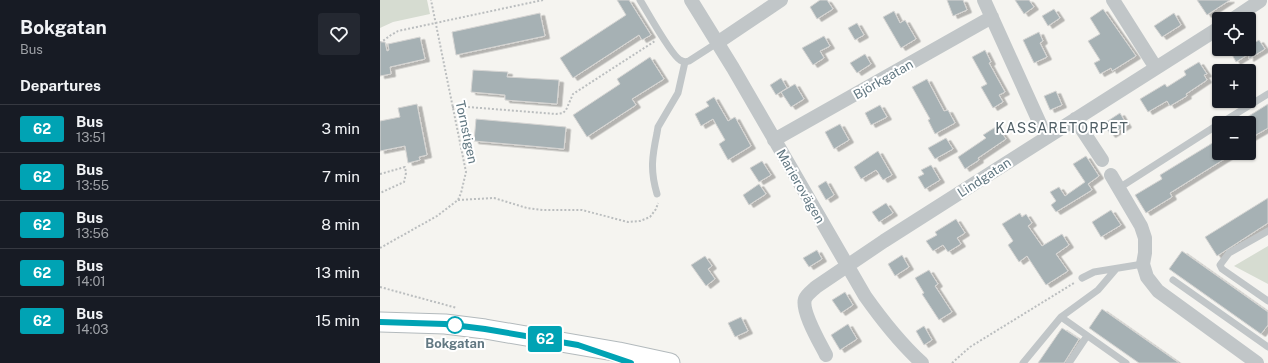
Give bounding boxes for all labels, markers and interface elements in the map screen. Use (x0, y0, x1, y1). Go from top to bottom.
map controls (1212, 12, 1256, 160)
button: locate (1212, 12, 1256, 56)
button: heart (318, 13, 360, 55)
text: Bokgatan (20, 16, 107, 38)
text: Bus (20, 42, 43, 57)
street label: Björkgatan (851, 56, 916, 102)
button: + (1212, 64, 1256, 108)
text: Departures (20, 77, 101, 94)
street label: Tornstigen (453, 99, 481, 165)
text: Bus (76, 113, 103, 130)
button: − (1212, 116, 1256, 160)
text: 3 min (321, 120, 360, 137)
district label: KASSARETORPET (995, 120, 1129, 136)
text: 62 (33, 121, 51, 137)
text: 13:51 (76, 130, 106, 145)
street label: Marierovägen (773, 147, 828, 226)
street label: Lindgatan (955, 155, 1014, 200)
text: Bus (76, 161, 103, 178)
text: 7 min (322, 168, 360, 185)
text: 62 (33, 169, 51, 185)
text: 13:55 (76, 178, 109, 193)
text: Bus (76, 209, 103, 226)
text: 8 min (321, 216, 360, 233)
text: 62 (33, 217, 51, 233)
text: 13:56 (76, 226, 109, 241)
text: Bus (76, 257, 103, 274)
text: 13 min (315, 264, 360, 281)
text: 62 (33, 265, 51, 281)
text: 14:01 (76, 274, 106, 289)
text: Bus (76, 305, 103, 322)
text: 15 min (315, 312, 360, 329)
text: 62 (33, 313, 51, 329)
marker: Bokgatan (446, 316, 464, 334)
text: 14:03 (76, 322, 108, 337)
line badge: 62 (527, 326, 563, 352)
text: 62 (536, 331, 554, 347)
place label: Bokgatan (425, 336, 485, 351)

